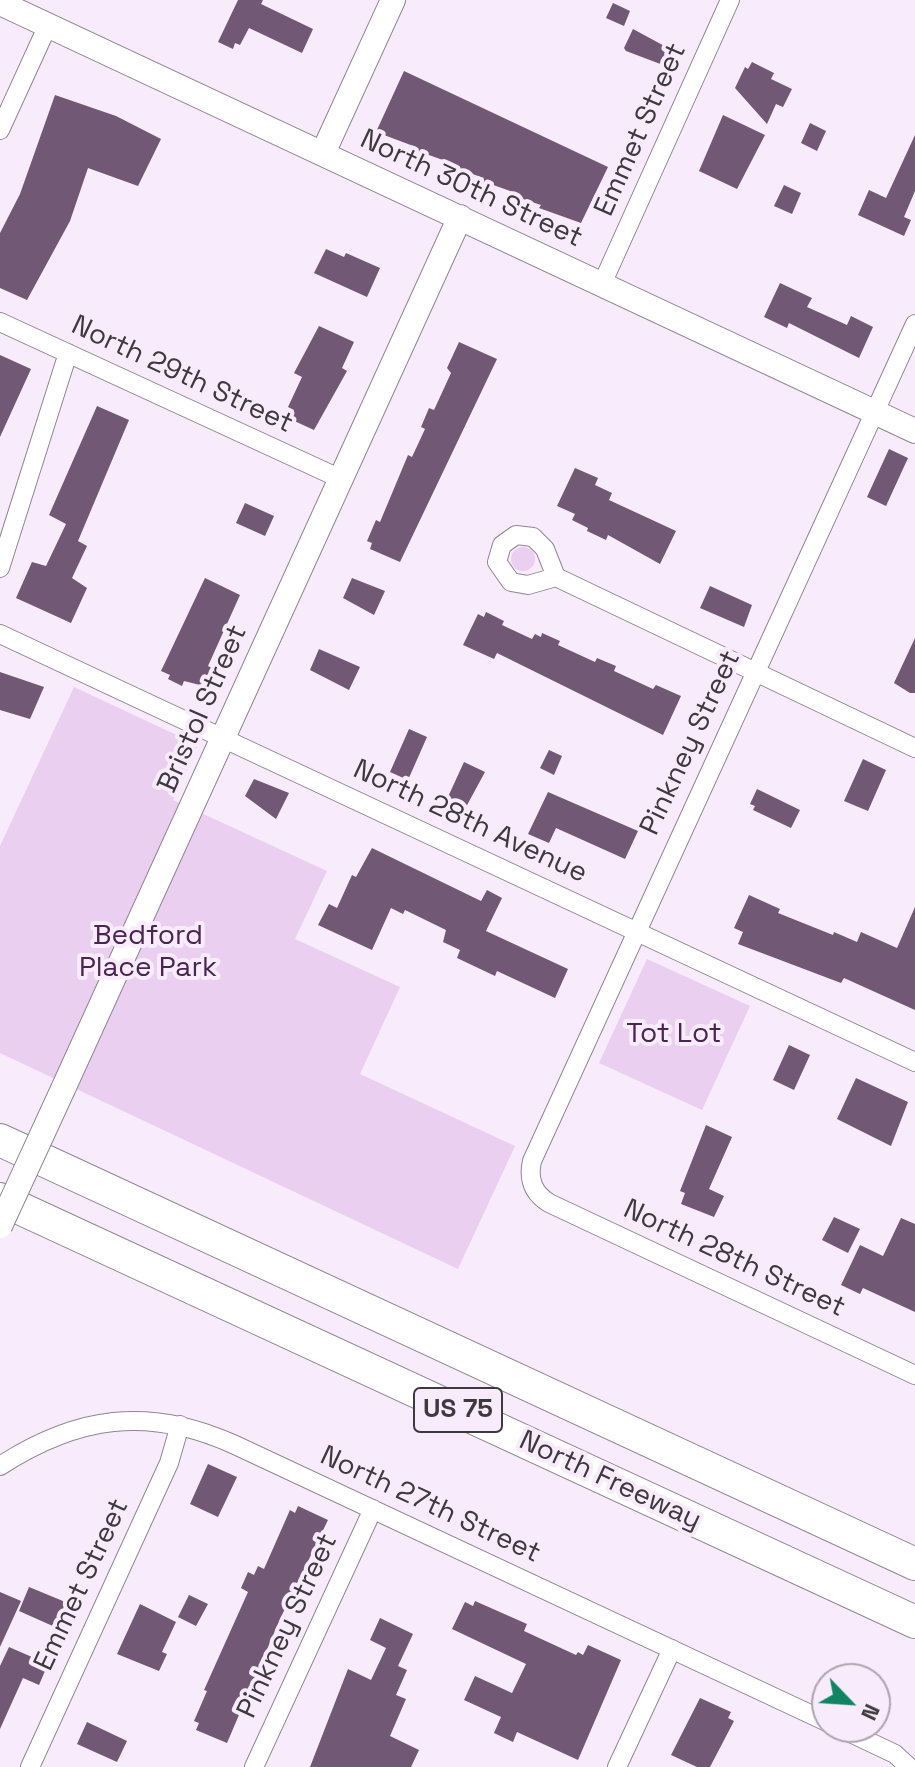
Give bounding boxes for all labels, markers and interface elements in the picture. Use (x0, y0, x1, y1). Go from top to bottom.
street label: Emmet Street (588, 38, 694, 222)
street label: North 30th Street (355, 123, 587, 255)
street label: North 29th Street (66, 309, 298, 441)
street label: Bristol Street (151, 620, 255, 798)
street label: Pinkney Street (634, 645, 748, 841)
street label: North 28th Avenue (348, 753, 592, 891)
park label: Bedford Place Park (79, 919, 217, 985)
park label: Tot Lot (626, 1017, 722, 1051)
street label: North 28th Street (618, 1193, 850, 1325)
road number: US 75 (414, 1388, 502, 1432)
street label: North Freeway (514, 1424, 706, 1538)
street label: North 27th Street (315, 1439, 545, 1571)
street label: Emmet Street (28, 1494, 136, 1676)
street label: Pinkney Street (231, 1528, 345, 1724)
north arrow (811, 1663, 891, 1743)
text: N (855, 1700, 887, 1725)

